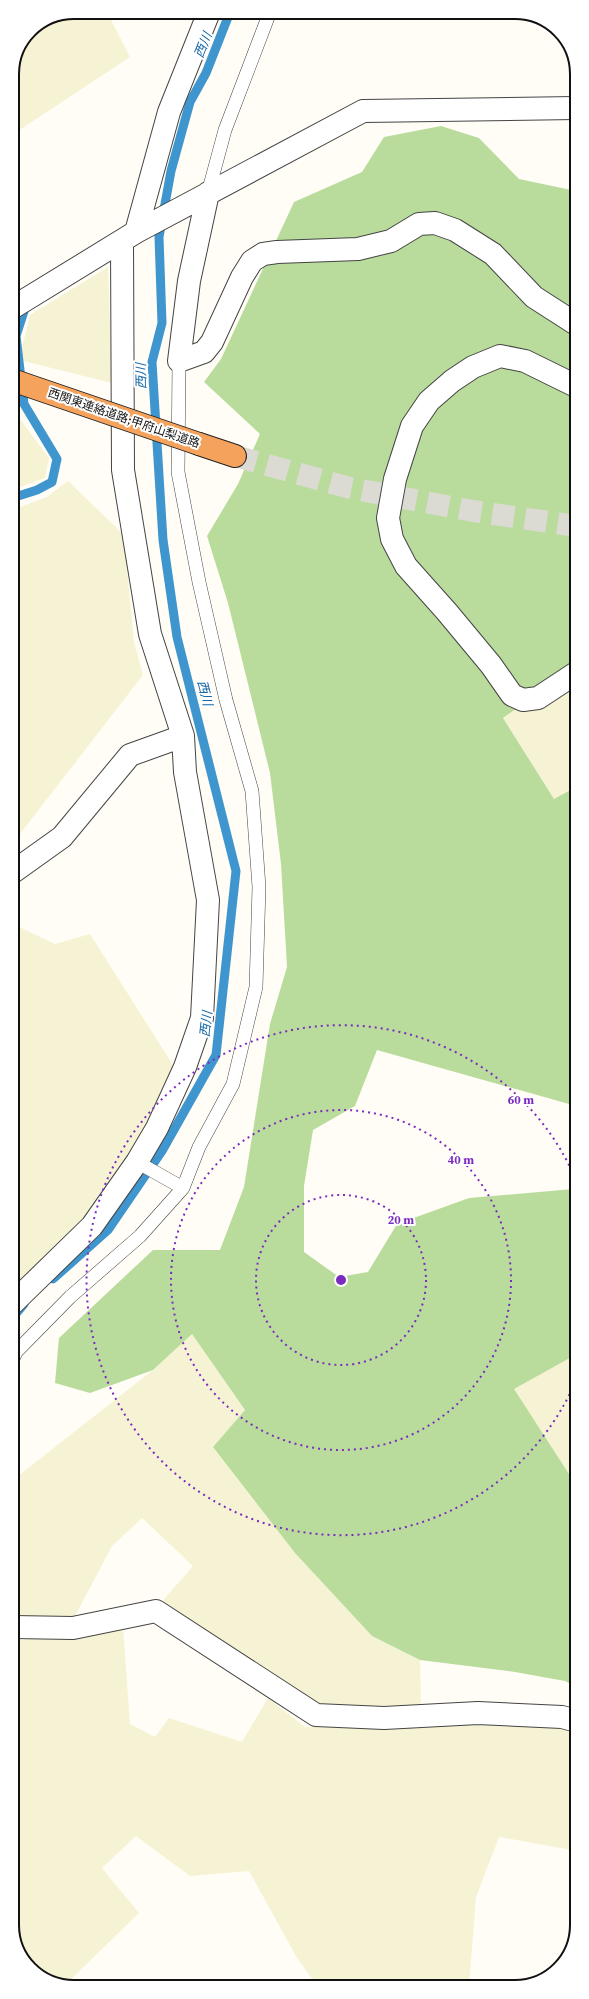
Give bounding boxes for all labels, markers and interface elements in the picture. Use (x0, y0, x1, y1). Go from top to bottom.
water label: 西川 (190, 28, 216, 60)
water label: 西川 (132, 361, 150, 389)
street label: 西関東連絡道路;甲府山梨道路 (46, 384, 202, 452)
water label: 西川 (194, 678, 217, 710)
water label: 西川 (196, 1008, 216, 1038)
text: 60 m (508, 1092, 534, 1108)
text: 40 m (448, 1152, 474, 1168)
text: 20 m (388, 1212, 414, 1228)
centre of rings (334, 1273, 348, 1287)

